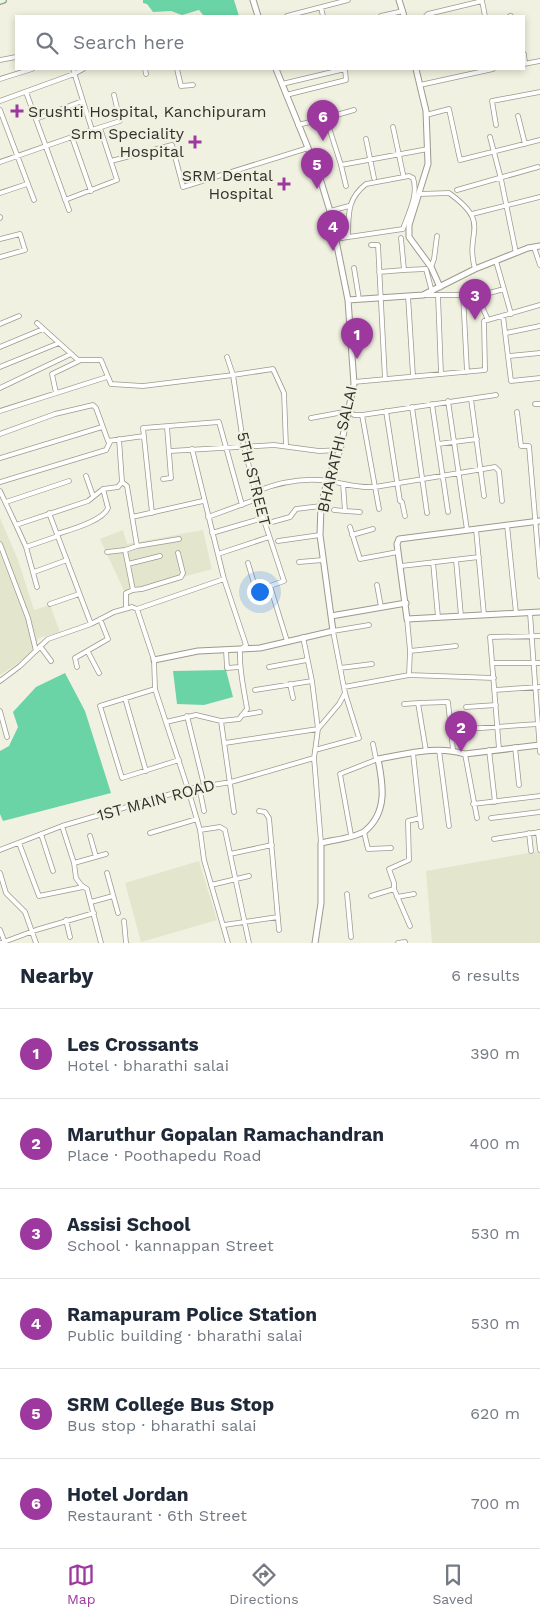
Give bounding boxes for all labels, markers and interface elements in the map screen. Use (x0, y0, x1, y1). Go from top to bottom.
search box (15, 15, 525, 70)
icon: search (33, 29, 61, 57)
text: Search here (73, 31, 184, 54)
pin: 6 (307, 100, 339, 141)
place label: Srushti Hospital, Kanchipuram (28, 102, 266, 121)
marker: Srushti Hospital, Kanchipuram (10, 104, 24, 118)
place label: Srm Speciality Hospital (71, 124, 185, 161)
marker: Srm Speciality Hospital (188, 135, 202, 149)
pin: 5 (301, 148, 333, 189)
place label: SRM Dental Hospital (182, 166, 273, 203)
marker: SRM Dental Hospital (277, 177, 291, 191)
pin: 4 (317, 210, 349, 251)
pin: 3 (459, 279, 491, 320)
pin: 1 (341, 318, 373, 359)
street label: BHARATHI SALAI (313, 384, 361, 514)
street label: 5TH STREET (233, 430, 275, 528)
your location (247, 579, 273, 605)
pin: 2 (445, 711, 477, 752)
street label: 1ST MAIN ROAD (95, 775, 217, 825)
text: Nearby (20, 963, 93, 988)
text: 6 results (451, 966, 520, 985)
text: Les Crossants (67, 1033, 199, 1056)
text: 1 (33, 1044, 39, 1063)
text: 390 m (470, 1044, 520, 1063)
text: Hotel · bharathi salai (67, 1056, 229, 1075)
text: Maruthur Gopalan Ramachandran (67, 1123, 384, 1146)
text: 2 (31, 1134, 41, 1153)
text: 400 m (470, 1134, 520, 1153)
text: Place · Poothapedu Road (67, 1146, 261, 1165)
text: Assisi School (67, 1213, 190, 1236)
text: 3 (31, 1224, 41, 1243)
text: 530 m (471, 1224, 520, 1243)
text: School · kannappan Street (67, 1236, 274, 1255)
text: Ramapuram Police Station (67, 1303, 317, 1326)
text: 4 (31, 1314, 41, 1333)
text: 530 m (471, 1314, 520, 1333)
text: Public building · bharathi salai (67, 1326, 303, 1345)
text: SRM College Bus Stop (67, 1393, 274, 1416)
text: 5 (31, 1404, 41, 1423)
text: 620 m (470, 1404, 520, 1423)
text: Bus stop · bharathi salai (67, 1416, 257, 1435)
text: Hotel Jordan (67, 1483, 189, 1506)
text: 6 (31, 1494, 41, 1513)
text: 700 m (471, 1494, 520, 1513)
text: Restaurant · 6th Street (67, 1506, 247, 1525)
tab: Map (67, 1561, 96, 1607)
tab: Directions (229, 1561, 299, 1607)
tab: Saved (432, 1561, 473, 1607)

